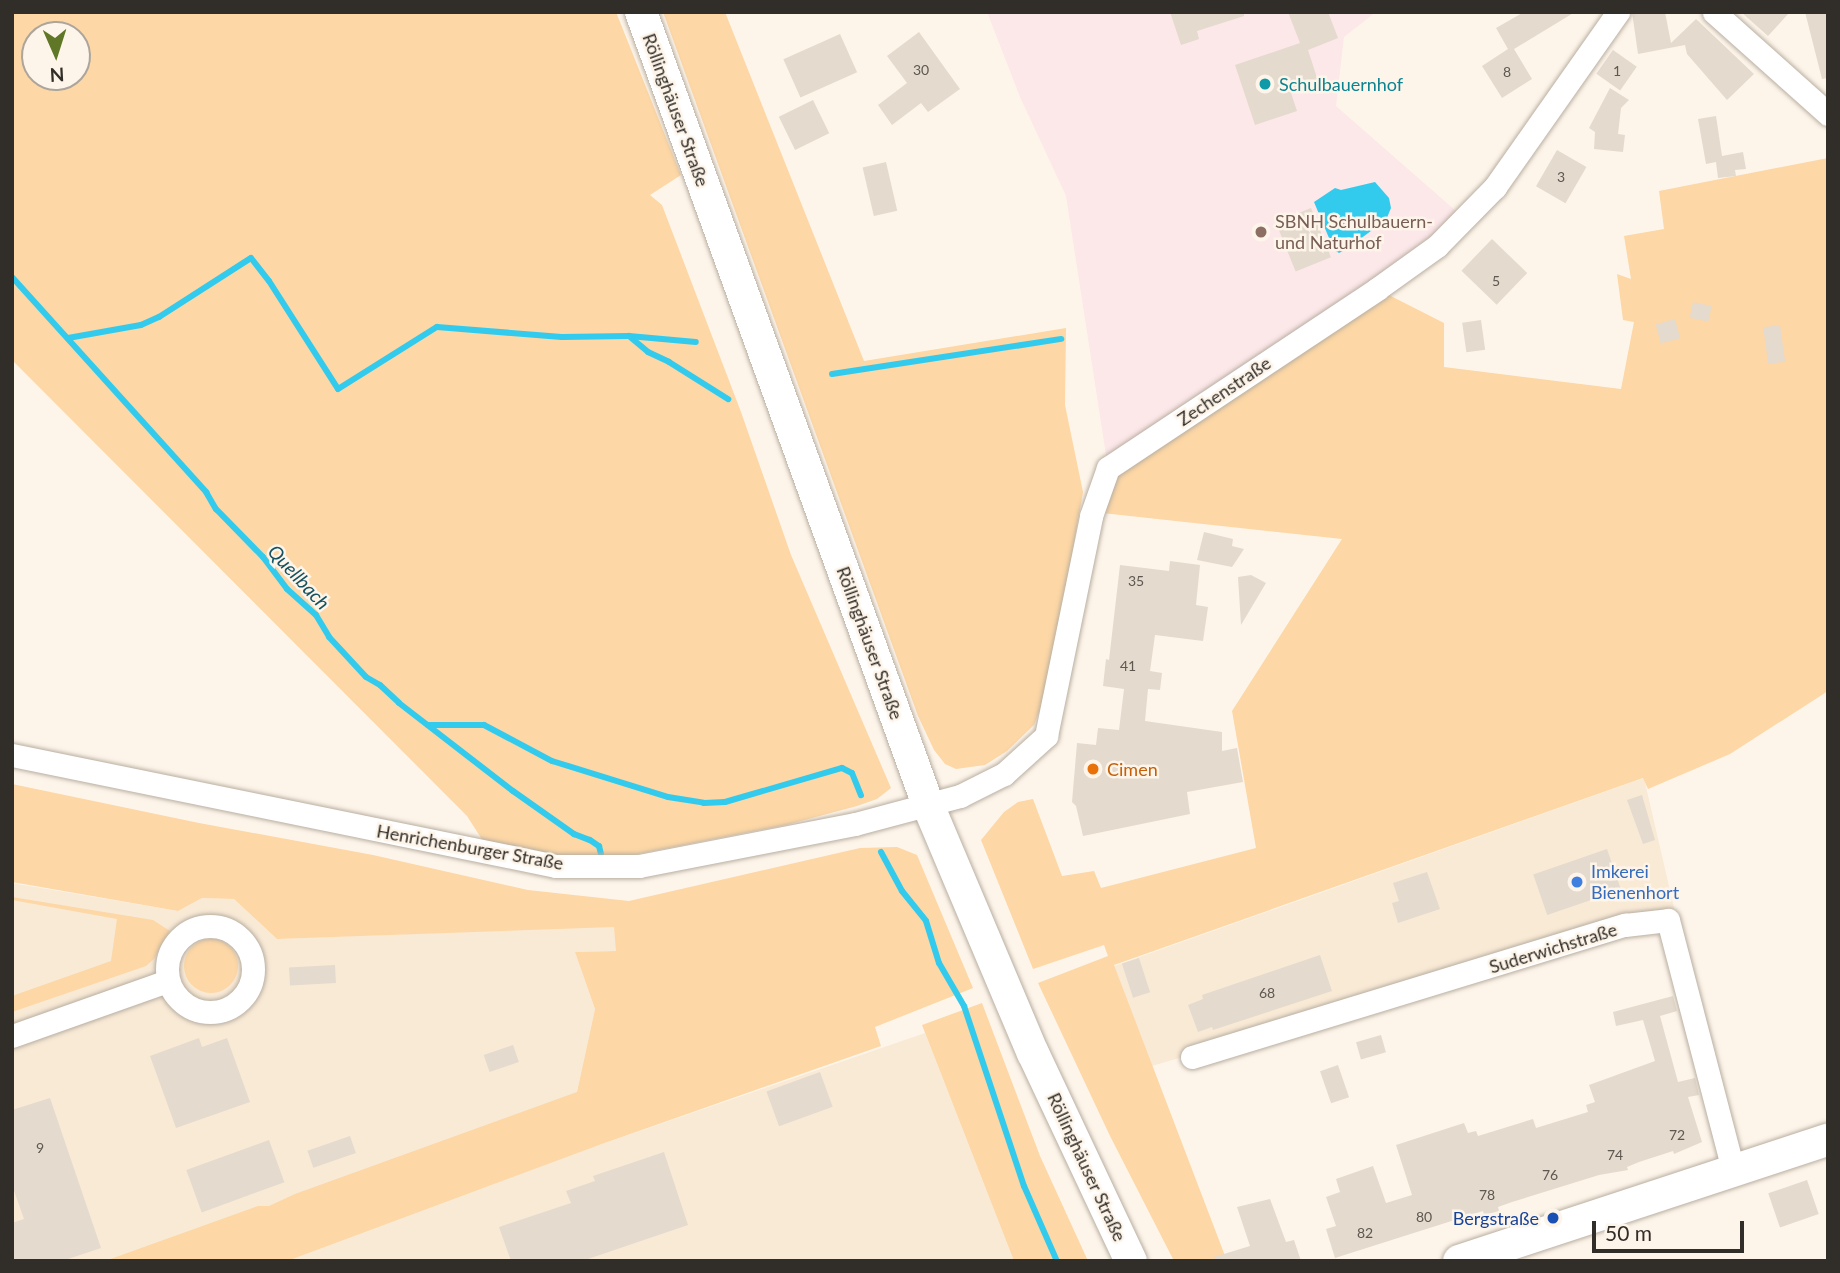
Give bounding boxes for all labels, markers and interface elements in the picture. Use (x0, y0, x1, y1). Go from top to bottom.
north arrow (21, 21, 91, 91)
street label: Röllinghäuser Straße (638, 30, 714, 190)
house number: 30 (913, 62, 929, 78)
house number: 1 (1613, 63, 1621, 79)
text: N (49, 64, 65, 87)
house number: 8 (1503, 64, 1511, 80)
place label: Schulbauernhof (1279, 73, 1403, 95)
marker: Schulbauernhof (1257, 76, 1273, 92)
house number: 3 (1557, 169, 1565, 185)
place label: SBNH Schulbauern- und Naturhof (1275, 211, 1433, 254)
marker: SBNH Schulbauern- und Naturhof (1253, 224, 1269, 240)
house number: 5 (1492, 273, 1500, 289)
street label: Zechenstraße (1173, 352, 1275, 430)
water label: Quellbach (263, 540, 335, 614)
street label: Röllinghäuser Straße (832, 563, 908, 723)
house number: 35 (1128, 573, 1144, 589)
house number: 41 (1120, 658, 1136, 674)
place label: Cimen (1107, 758, 1158, 780)
marker: Cimen (1085, 761, 1101, 777)
street label: Henrichenburger Straße (375, 820, 565, 874)
place label: Imkerei Bienenhort (1591, 861, 1679, 903)
marker: Imkerei Bienenhort (1569, 874, 1585, 890)
street label: Suderwichstraße (1487, 918, 1619, 978)
house number: 68 (1259, 985, 1275, 1001)
street label: Röllinghäuser Straße (1043, 1089, 1131, 1245)
house number: 72 (1669, 1127, 1685, 1143)
house number: 9 (36, 1140, 44, 1156)
house number: 74 (1607, 1147, 1623, 1163)
house number: 76 (1542, 1167, 1558, 1183)
house number: 78 (1479, 1187, 1495, 1203)
scale bar (1595, 1206, 1747, 1250)
place label: Bergstraße (1453, 1207, 1539, 1229)
house number: 80 (1416, 1209, 1432, 1225)
marker: Bergstraße (1545, 1210, 1561, 1226)
text: 50 m (1605, 1220, 1652, 1245)
house number: 82 (1357, 1225, 1373, 1241)

